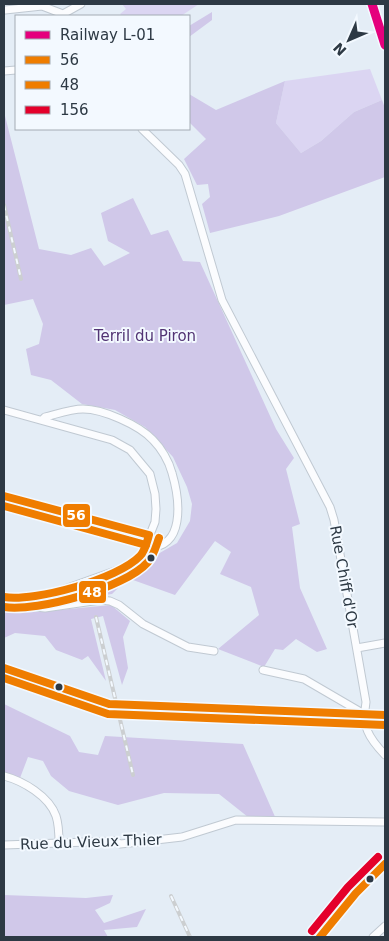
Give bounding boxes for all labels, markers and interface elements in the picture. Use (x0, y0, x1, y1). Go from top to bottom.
legend (15, 15, 190, 130)
north arrow (324, 15, 374, 65)
text: Railway L-01 (60, 26, 155, 44)
text: N (330, 39, 350, 59)
text: 56 (60, 51, 79, 69)
text: 48 (60, 76, 79, 94)
text: 156 (60, 101, 89, 119)
park label: Terril du Piron (93, 327, 196, 345)
line badge: 56 (62, 503, 91, 528)
text: 56 (66, 507, 86, 523)
street label: Rue Chiff d'Or (326, 524, 362, 631)
unlabelled marker (146, 553, 156, 563)
line badge: 48 (78, 580, 107, 604)
text: 48 (82, 584, 102, 600)
unlabelled marker (54, 682, 64, 692)
street label: Rue du Vieux Thier (20, 831, 163, 853)
unlabelled marker (365, 874, 375, 884)

